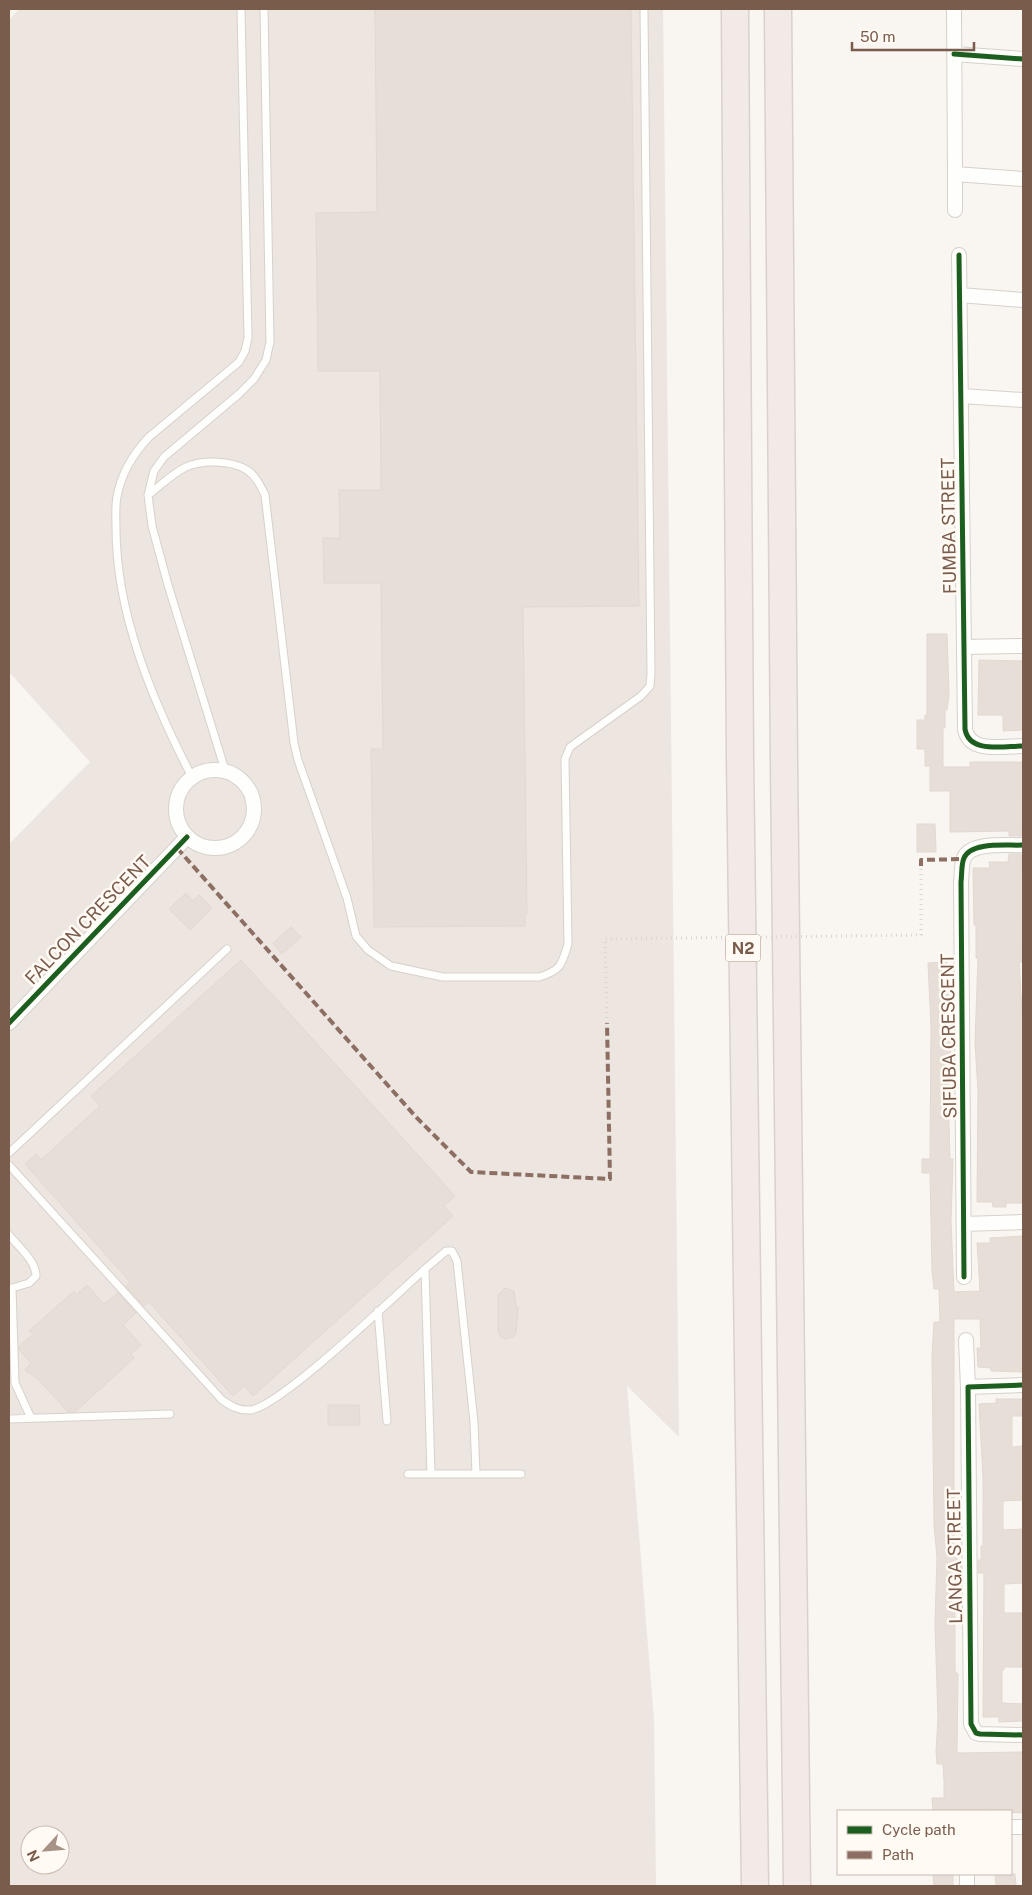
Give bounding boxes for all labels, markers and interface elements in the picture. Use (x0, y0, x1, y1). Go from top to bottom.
scale bar (852, 20, 974, 52)
text: 50 m (860, 28, 895, 45)
street label: FUMBA STREET (937, 457, 960, 594)
street label: FALCON CRESCENT (21, 850, 155, 989)
road number: N2 (726, 934, 760, 961)
street label: SIFUBA CRESCENT (937, 953, 960, 1119)
street label: LANGA STREET (943, 1488, 966, 1624)
legend (837, 1810, 1012, 1875)
text: Cycle path (882, 1821, 956, 1838)
north arrow (20, 1825, 70, 1875)
text: Path (882, 1846, 914, 1863)
text: N (24, 1847, 43, 1864)

